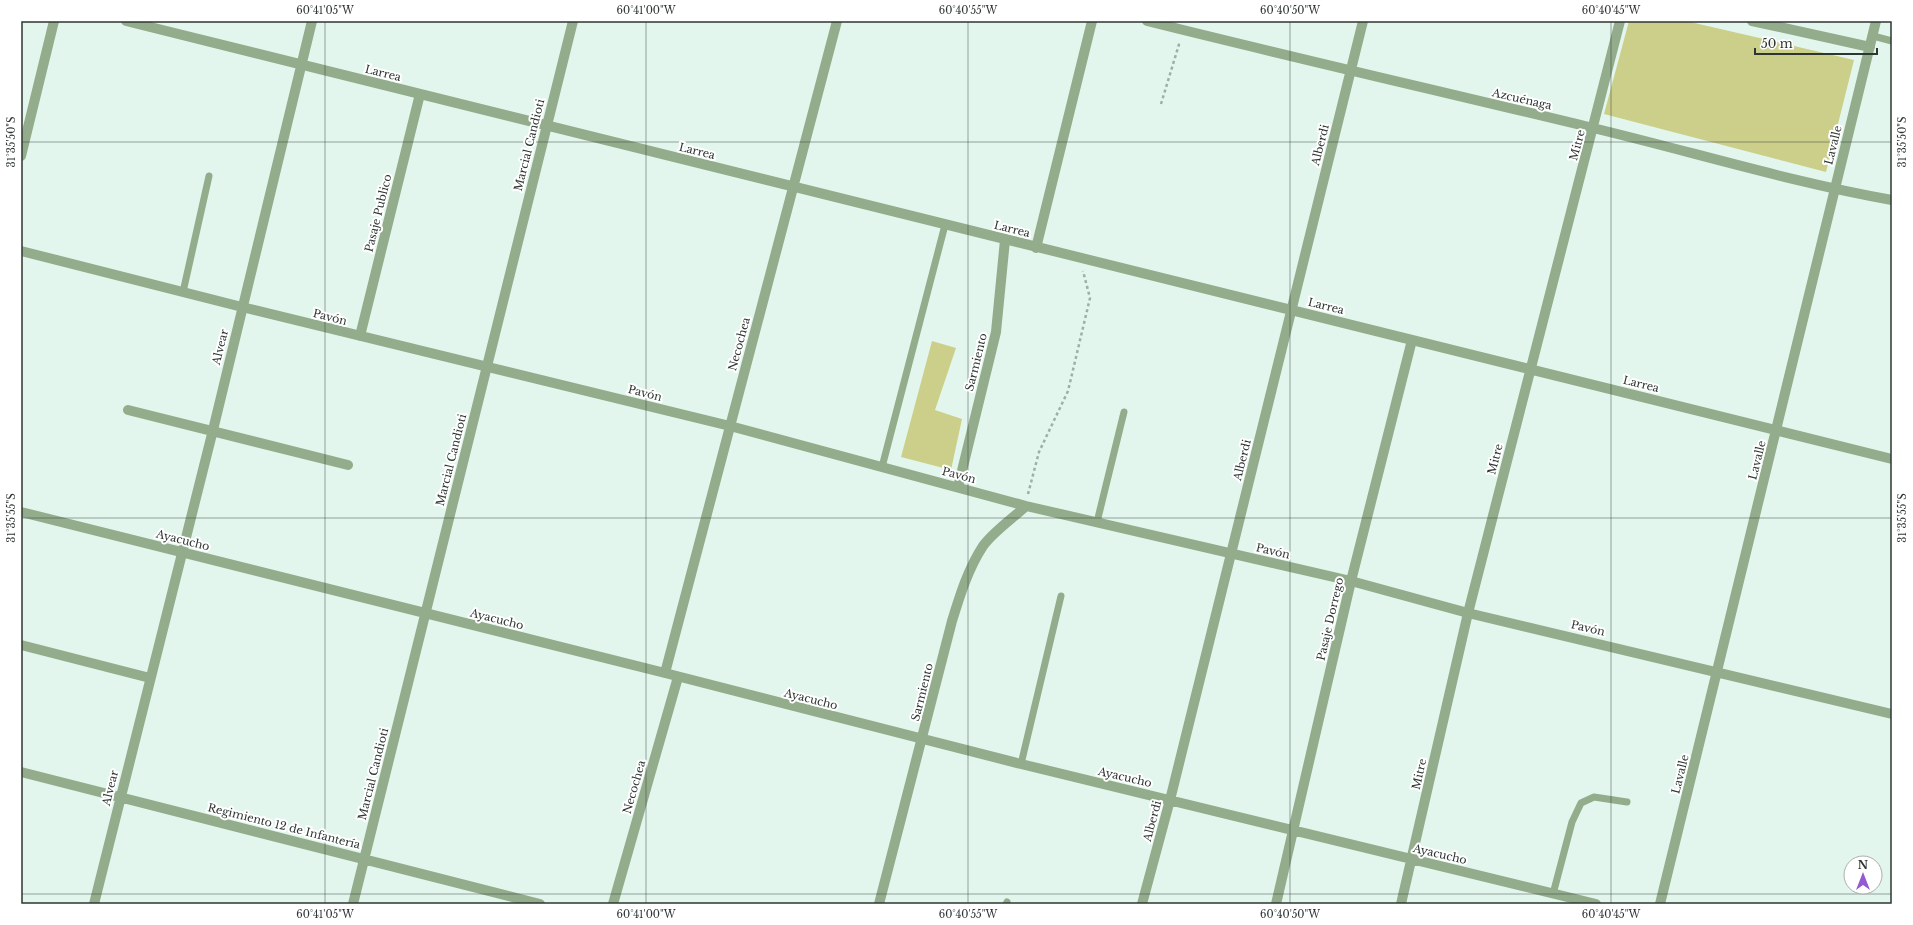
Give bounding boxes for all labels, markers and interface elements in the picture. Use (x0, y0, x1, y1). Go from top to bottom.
text: 60°41'05"W (296, 4, 354, 17)
text: 60°41'00"W (617, 4, 676, 17)
text: 60°40'55"W (939, 4, 997, 17)
text: 60°40'50"W (1260, 4, 1320, 17)
text: 60°40'45"W (1582, 4, 1640, 17)
scale bar (1755, 30, 1877, 56)
text: 50 m (1761, 36, 1793, 51)
street label: Larrea (363, 62, 403, 84)
street label: Azcuénaga (1490, 85, 1554, 113)
street label: Marcial Candioti (511, 97, 547, 193)
text: 31°35'50"S (5, 117, 18, 167)
text: 31°35'50"S (1896, 117, 1909, 167)
street label: Alberdi (1308, 123, 1332, 168)
street label: Lavalle (1821, 124, 1845, 166)
street label: Mitre (1566, 128, 1588, 162)
street label: Larrea (677, 140, 717, 162)
street label: Pasaje Publico (362, 173, 394, 253)
street label: Larrea (992, 218, 1032, 240)
street label: Larrea (1306, 295, 1346, 317)
street label: Pavón (312, 306, 349, 328)
street label: Necochea (725, 315, 753, 372)
street label: Alvear (209, 327, 231, 367)
street label: Sarmiento (962, 332, 990, 392)
street label: Larrea (1621, 373, 1661, 395)
street label: Pavón (627, 382, 664, 404)
street label: Marcial Candioti (433, 412, 469, 508)
street label: Alberdi (1230, 438, 1254, 483)
street label: Lavalle (1745, 439, 1769, 481)
street label: Mitre (1484, 442, 1506, 476)
street label: Pavón (941, 464, 978, 486)
text: 31°35'55"S (5, 493, 18, 543)
text: 31°35'55"S (1896, 493, 1909, 543)
street label: Ayacucho (154, 526, 211, 553)
street label: Pavón (1255, 540, 1292, 562)
street label: Pasaje Dorrego (1314, 576, 1346, 662)
street label: Ayacucho (468, 605, 525, 632)
street label: Pavón (1570, 617, 1607, 639)
street label: Sarmiento (908, 662, 936, 722)
street label: Ayacucho (782, 685, 839, 712)
street label: Marcial Candioti (355, 726, 391, 822)
street label: Lavalle (1668, 753, 1692, 795)
street label: Mitre (1409, 757, 1429, 791)
street label: Necochea (620, 758, 649, 815)
street label: Ayacucho (1096, 764, 1153, 790)
street label: Alvear (99, 768, 121, 808)
street label: Alberdi (1140, 799, 1164, 844)
street label: Regimiento 12 de Infantería (206, 800, 363, 852)
street label: Ayacucho (1411, 841, 1468, 867)
north arrow (1843, 855, 1883, 895)
text: N (1858, 858, 1869, 872)
text: 60°41'05"W (296, 908, 354, 921)
text: 60°41'00"W (617, 908, 676, 921)
text: 60°40'55"W (939, 908, 997, 921)
text: 60°40'50"W (1260, 908, 1320, 921)
text: 60°40'45"W (1582, 908, 1640, 921)

